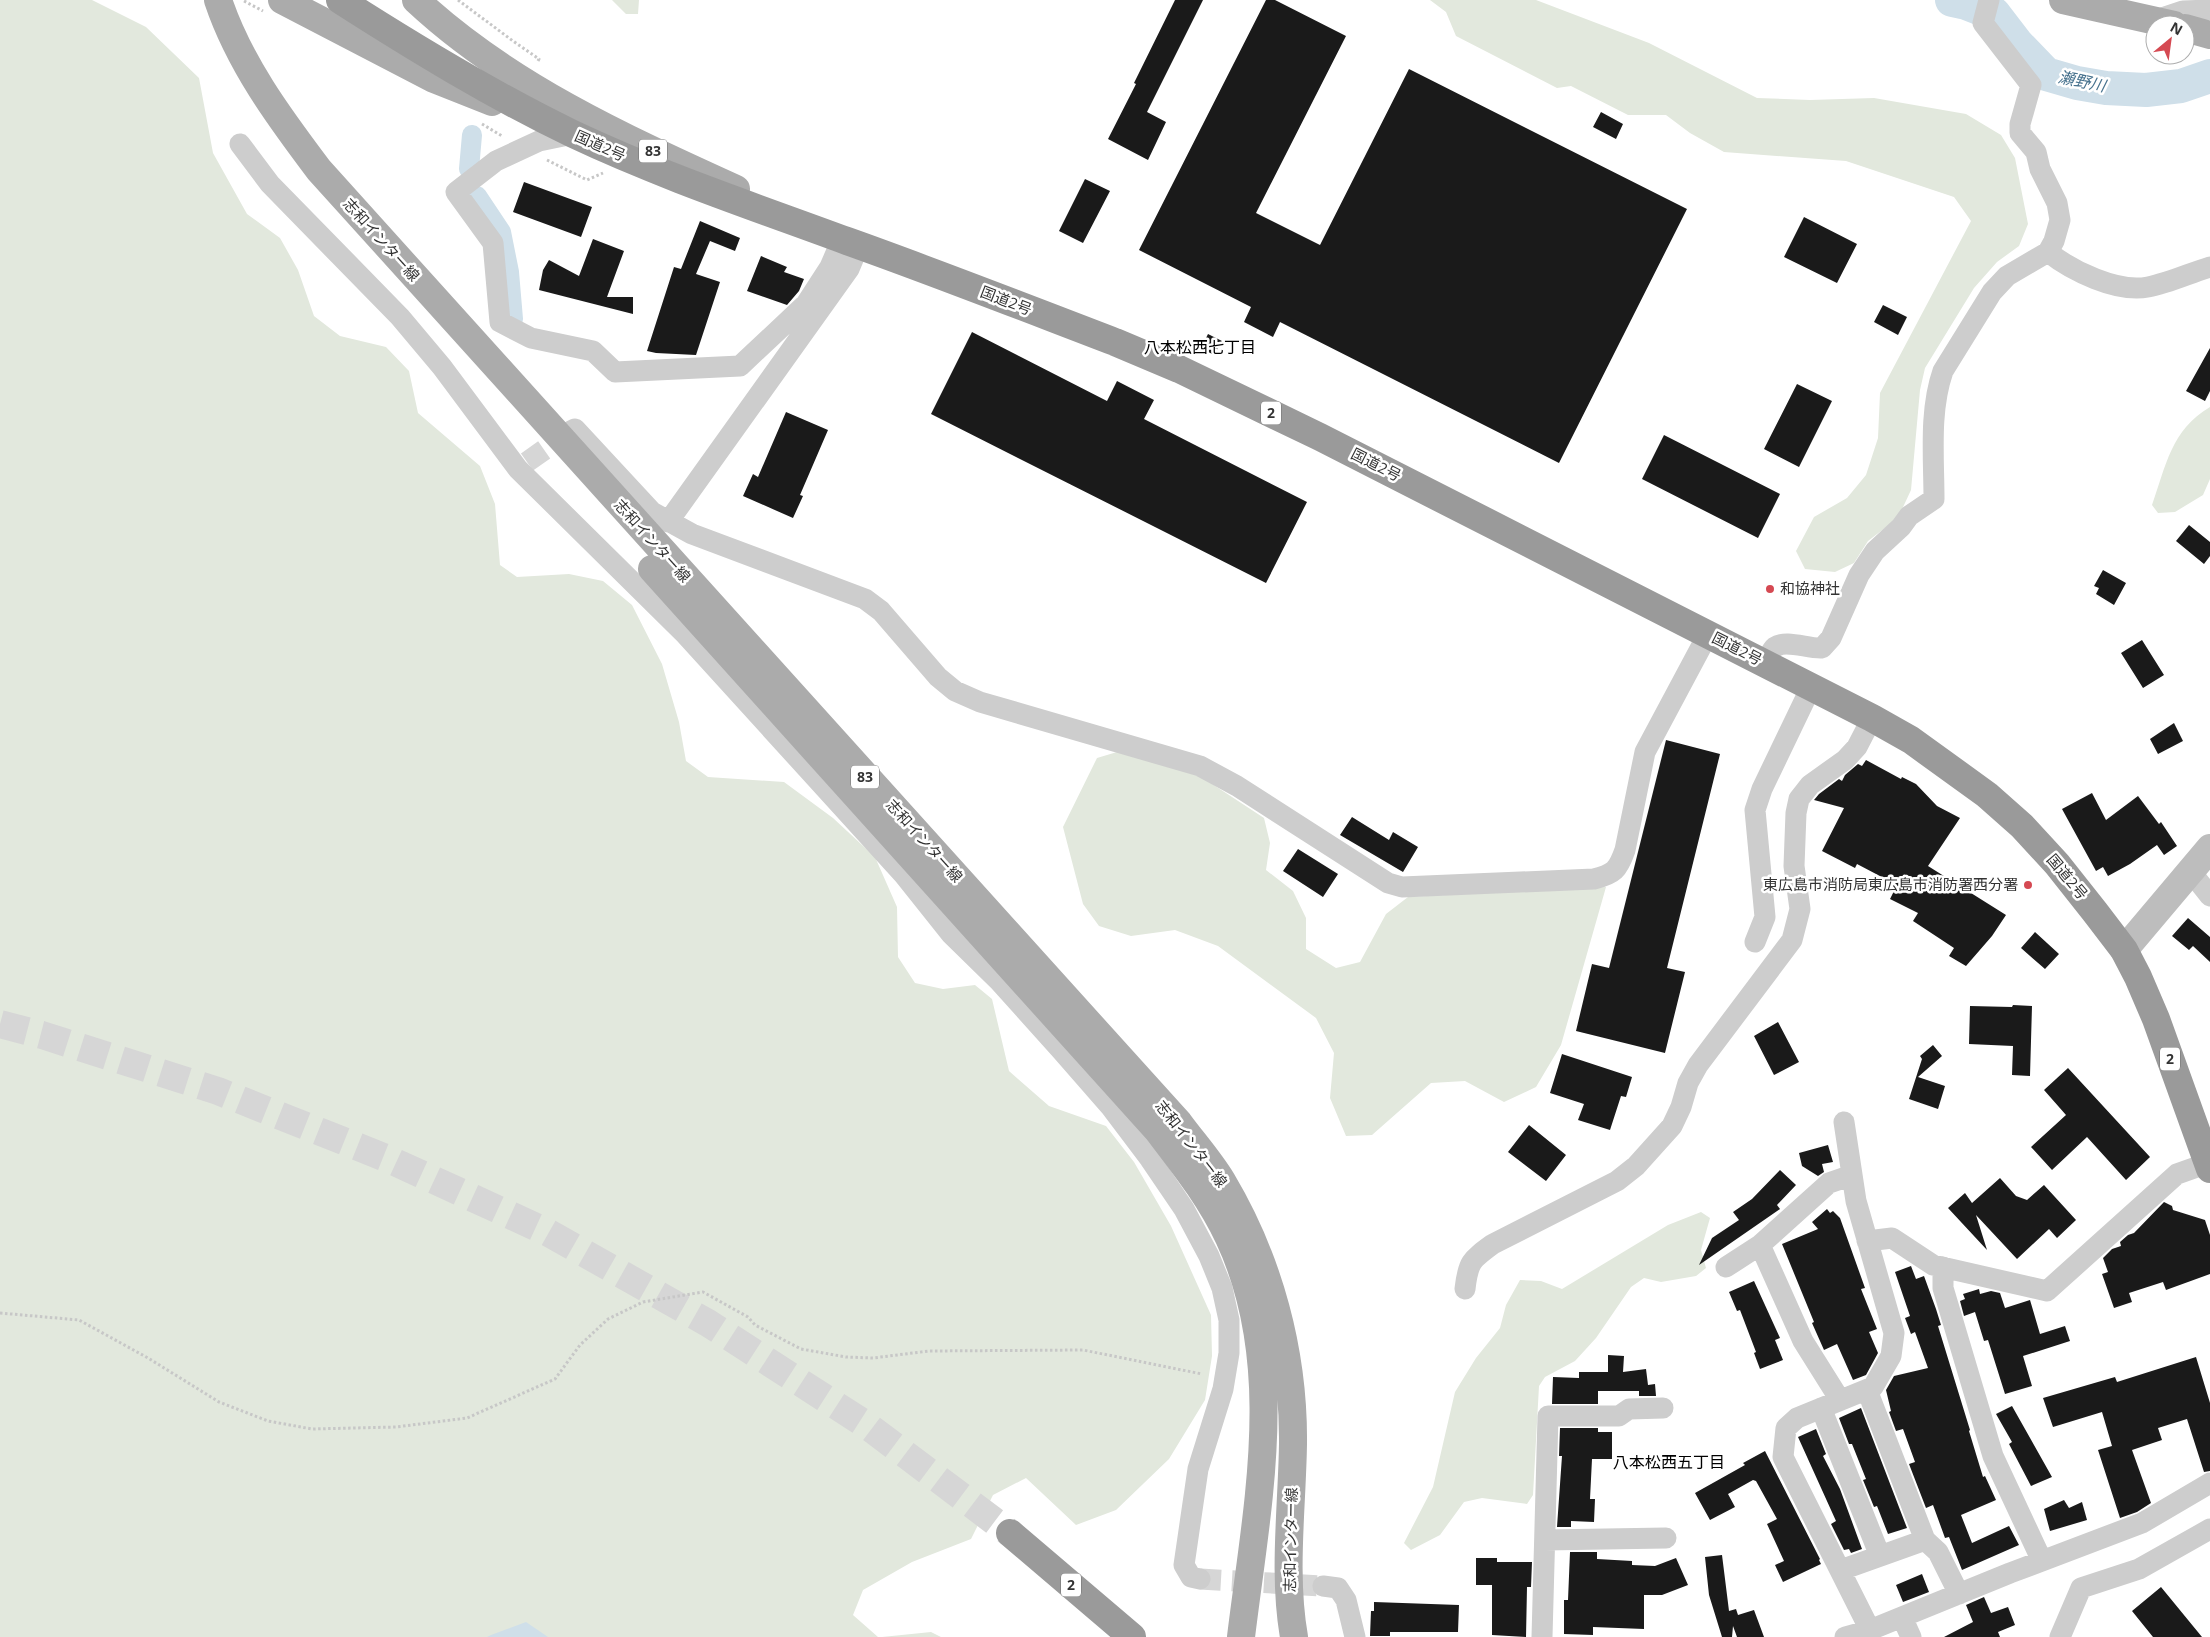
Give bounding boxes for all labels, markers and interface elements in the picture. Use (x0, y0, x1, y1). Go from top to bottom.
north arrow (2145, 15, 2195, 65)
text: N (2167, 17, 2186, 39)
water label: 瀬野川 (2056, 65, 2110, 97)
street label: 国道2号 (572, 125, 629, 165)
road number: 83 (639, 140, 667, 162)
street label: 志和インター線 (339, 194, 424, 285)
street label: 国道2号 (978, 281, 1035, 319)
district label: 八本松西七丁目 (1144, 336, 1256, 358)
road number: 2 (1261, 402, 1281, 424)
street label: 国道2号 (1348, 443, 1405, 485)
street label: 志和インター線 (610, 495, 695, 586)
place label: 和協神社 (1780, 578, 1840, 598)
marker: 和協神社 (1764, 583, 1776, 595)
street label: 国道2号 (1709, 627, 1766, 669)
road number: 83 (851, 766, 879, 789)
street label: 志和インター線 (882, 795, 967, 886)
street label: 国道2号 (2043, 849, 2093, 903)
place label: 東広島市消防局東広島市消防署西分署 (1763, 874, 2018, 894)
marker: 東広島市消防局東広島市消防署西分署 (2022, 879, 2034, 891)
road number: 2 (2160, 1048, 2180, 1070)
street label: 志和インター線 (1152, 1096, 1232, 1191)
district label: 八本松西五丁目 (1613, 1451, 1725, 1473)
street label: 志和インター線 (1279, 1487, 1301, 1593)
road number: 2 (1061, 1574, 1081, 1596)

